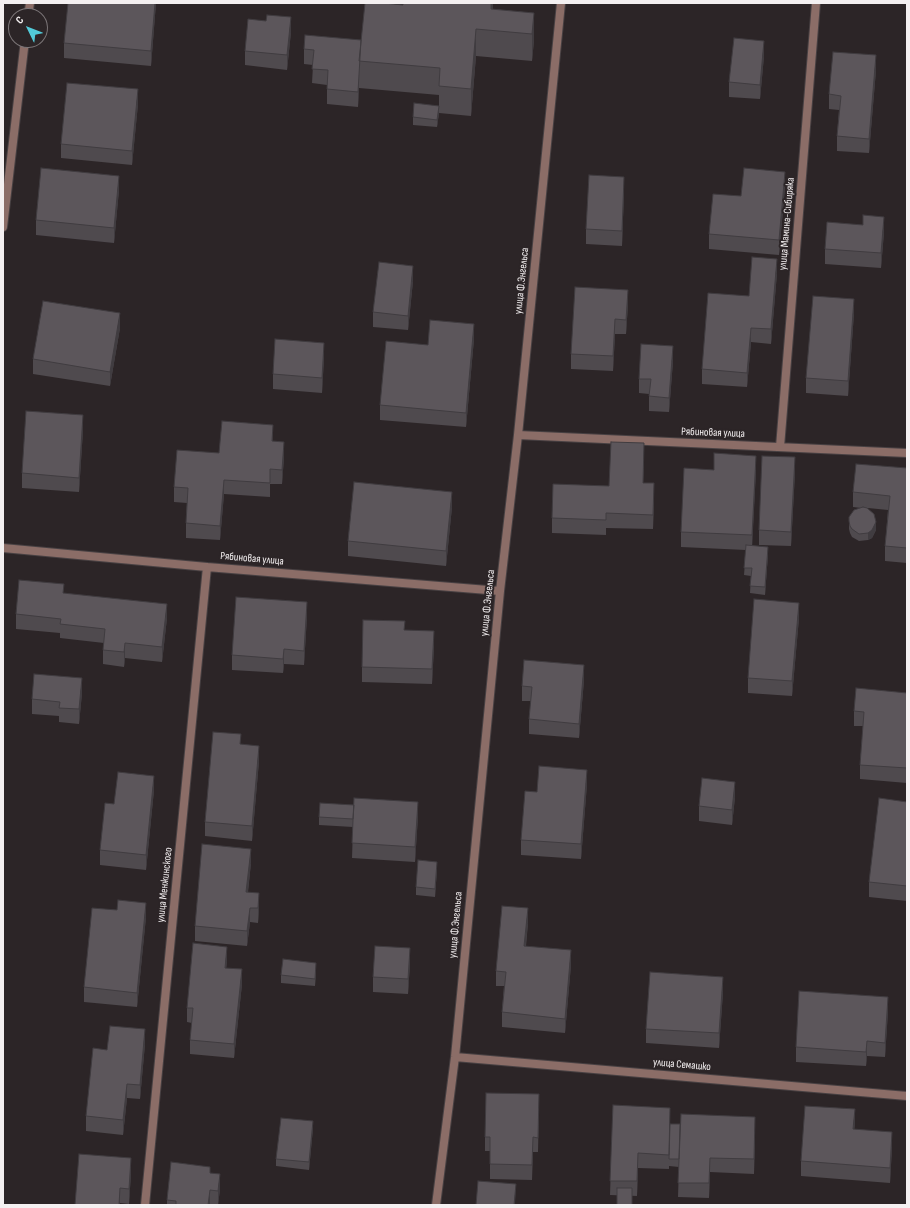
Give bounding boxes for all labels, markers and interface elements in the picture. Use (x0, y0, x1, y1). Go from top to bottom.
north arrow (8, 8, 48, 48)
text: С (13, 14, 26, 27)
street label: улица Мамина-Сибиряка (776, 177, 798, 271)
street label: улица Ф.Энгельса (512, 247, 532, 315)
street label: Рябиновая улица (681, 425, 745, 441)
street label: Рябиновая улица (220, 550, 284, 568)
street label: улица Ф.Энгельса (478, 569, 498, 637)
street label: улица Менжинского (154, 847, 176, 923)
street label: улица Ф.Энгельса (447, 891, 465, 959)
street label: улица Семашко (653, 1056, 711, 1074)

